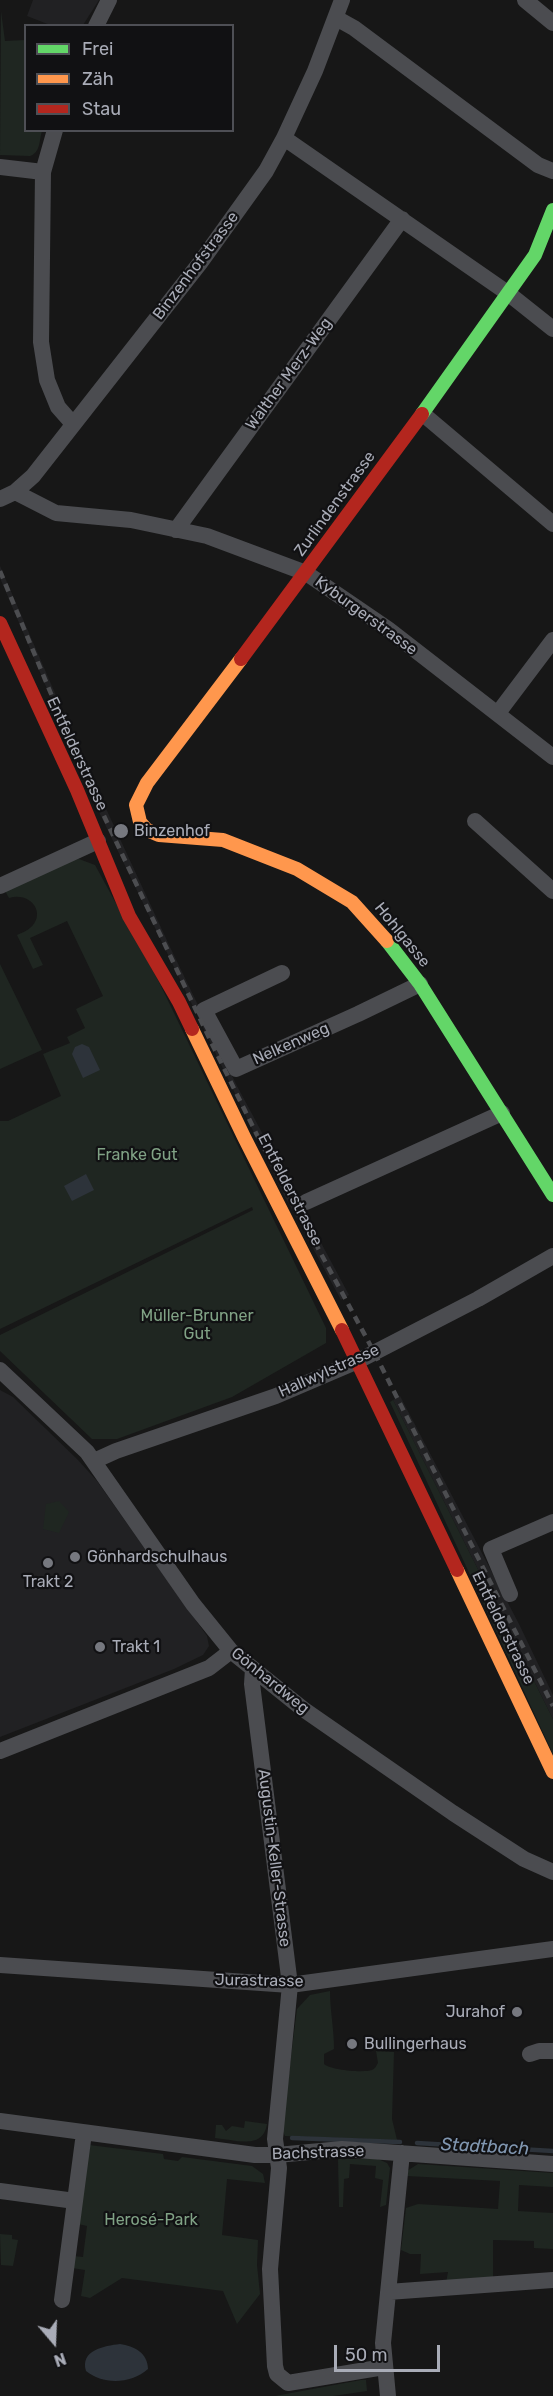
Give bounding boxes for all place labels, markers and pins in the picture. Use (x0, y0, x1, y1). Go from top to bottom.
place label: Binzenhof (134, 821, 210, 841)
marker: Binzenhof (112, 822, 130, 840)
place label: Gönhardschulhaus (87, 1547, 227, 1567)
marker: Gönhardschulhaus (68, 1550, 82, 1564)
marker: Trakt 2 (41, 1556, 55, 1570)
place label: Trakt 2 (23, 1572, 73, 1592)
place label: Trakt 1 (112, 1637, 160, 1657)
marker: Trakt 1 (93, 1640, 107, 1654)
place label: Jurahof (446, 2002, 505, 2022)
marker: Jurahof (510, 2005, 524, 2019)
place label: Bullingerhaus (364, 2034, 467, 2054)
marker: Bullingerhaus (345, 2037, 359, 2051)

